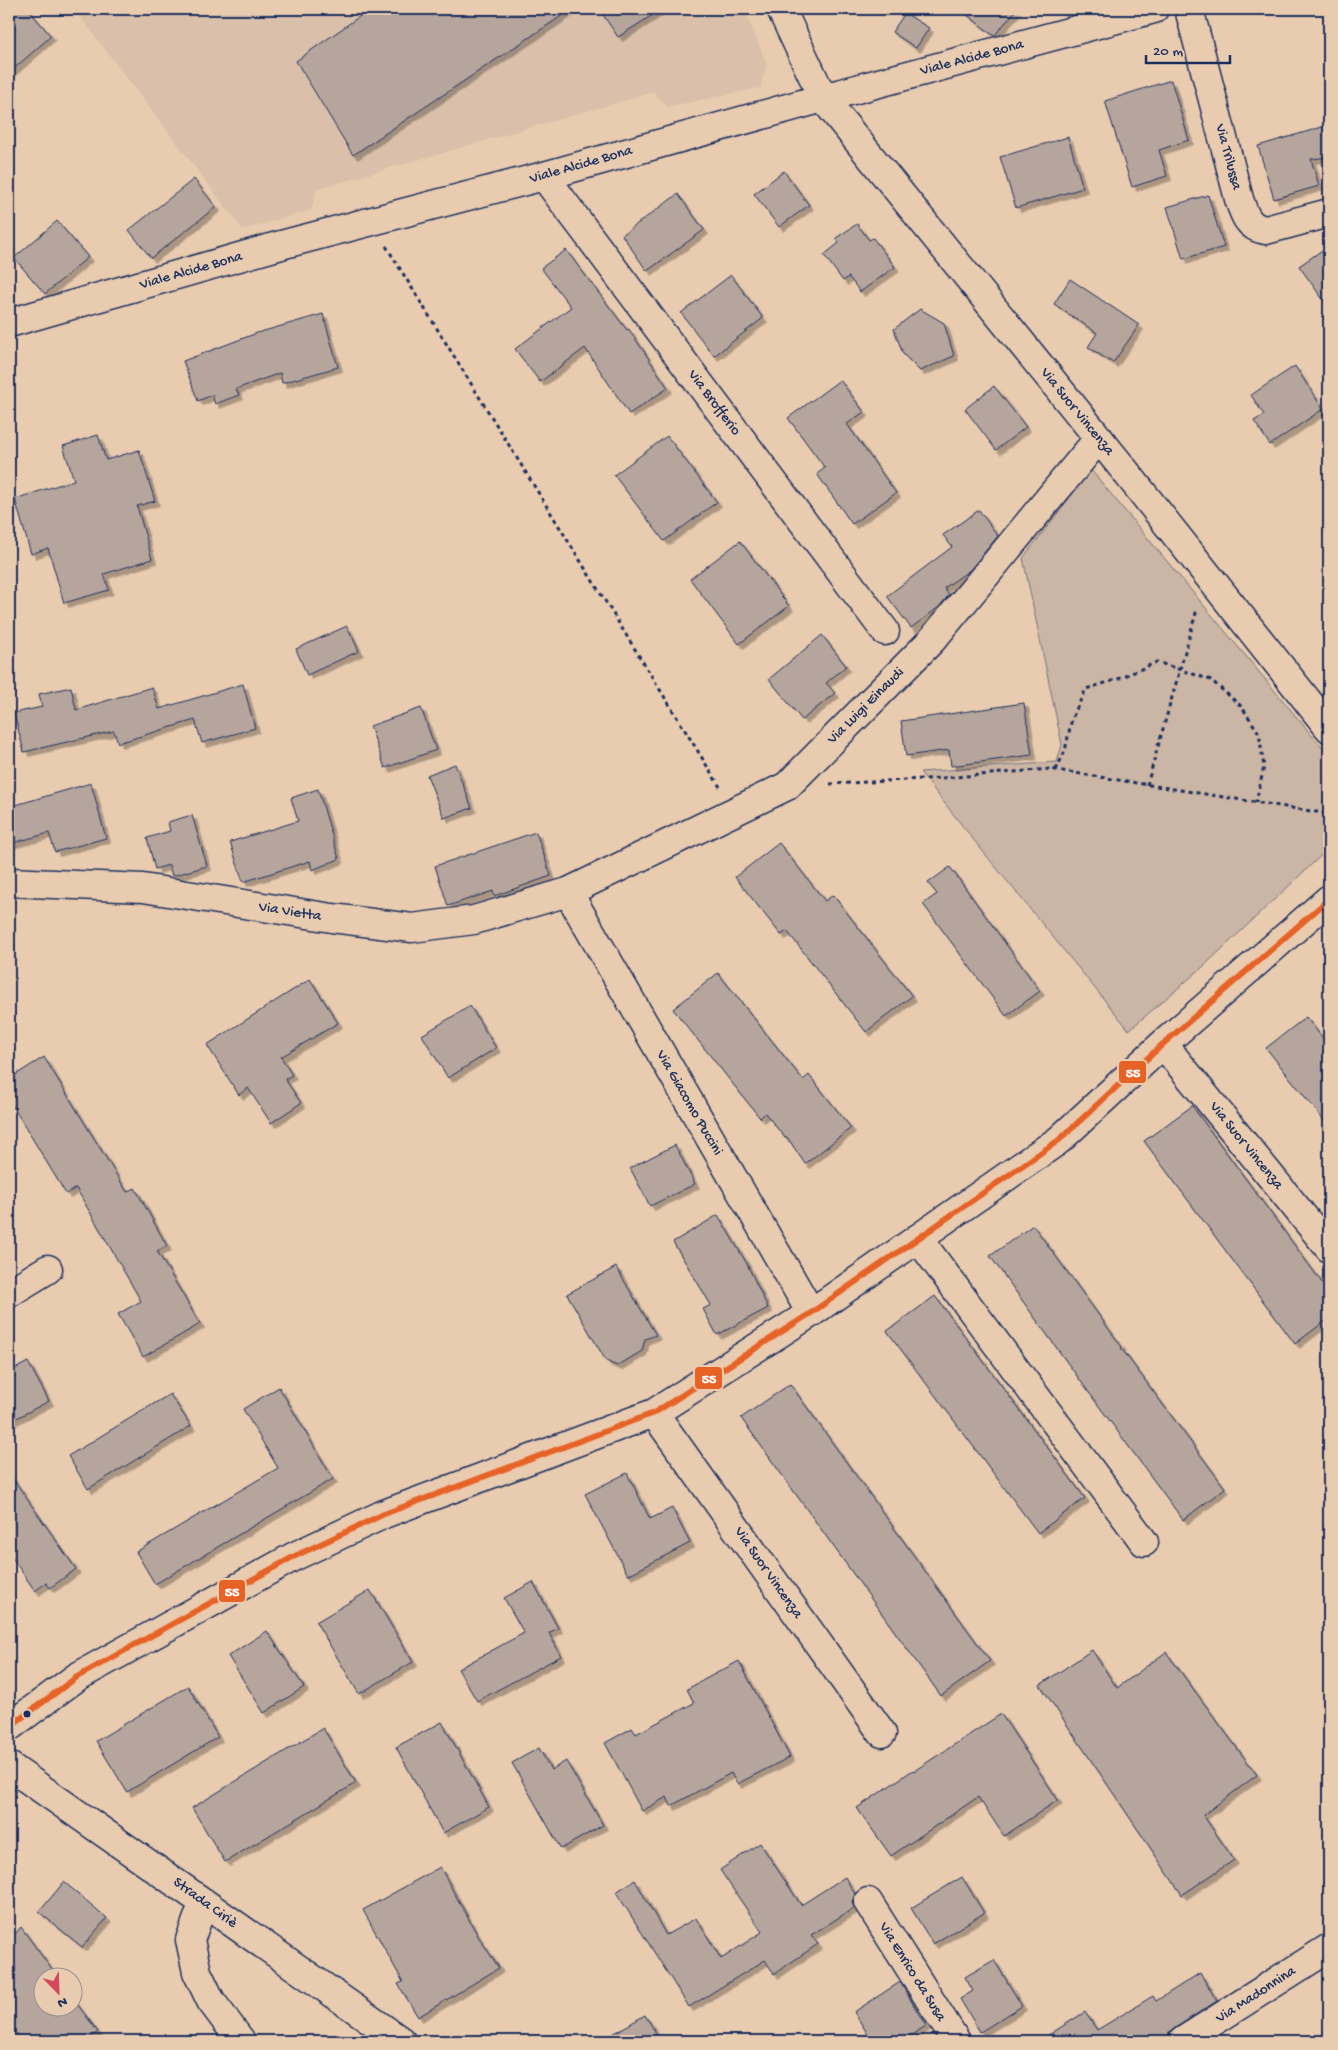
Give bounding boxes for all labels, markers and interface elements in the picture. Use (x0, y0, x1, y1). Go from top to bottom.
scale bar (1146, 32, 1229, 64)
street label: Viale Alcide Bona (918, 35, 1026, 81)
text: 20 m (1153, 43, 1183, 61)
street label: Via Trilussa (1210, 121, 1246, 193)
street label: Viale Alcide Bona (527, 142, 635, 189)
street label: Viale Alcide Bona (137, 248, 245, 295)
street label: Via Suor Vincenza (1035, 364, 1118, 460)
street label: Via Brofferio (683, 366, 745, 440)
street label: Via Luigi Einaudi (823, 664, 908, 749)
street label: Via Vietta (256, 898, 323, 926)
street label: Via Giacomo Puccini (651, 1046, 726, 1159)
line badge: 55 (1118, 1060, 1147, 1084)
text: 55 (1126, 1066, 1141, 1083)
street label: Via Suor Vincenza (1204, 1098, 1287, 1194)
line badge: 55 (694, 1366, 723, 1390)
text: 55 (702, 1372, 717, 1389)
street label: Via Suor Vincenza (729, 1523, 807, 1623)
line badge: 55 (218, 1579, 246, 1603)
text: 55 (225, 1585, 240, 1602)
unlabelled marker (22, 1709, 32, 1719)
street label: Strada Ciriè (169, 1874, 241, 1932)
street label: Via Enrico da Susa (874, 1918, 950, 2025)
street label: Via Madonnina (1212, 1962, 1300, 2028)
north arrow (32, 1968, 82, 2018)
text: N (55, 1992, 70, 2011)

